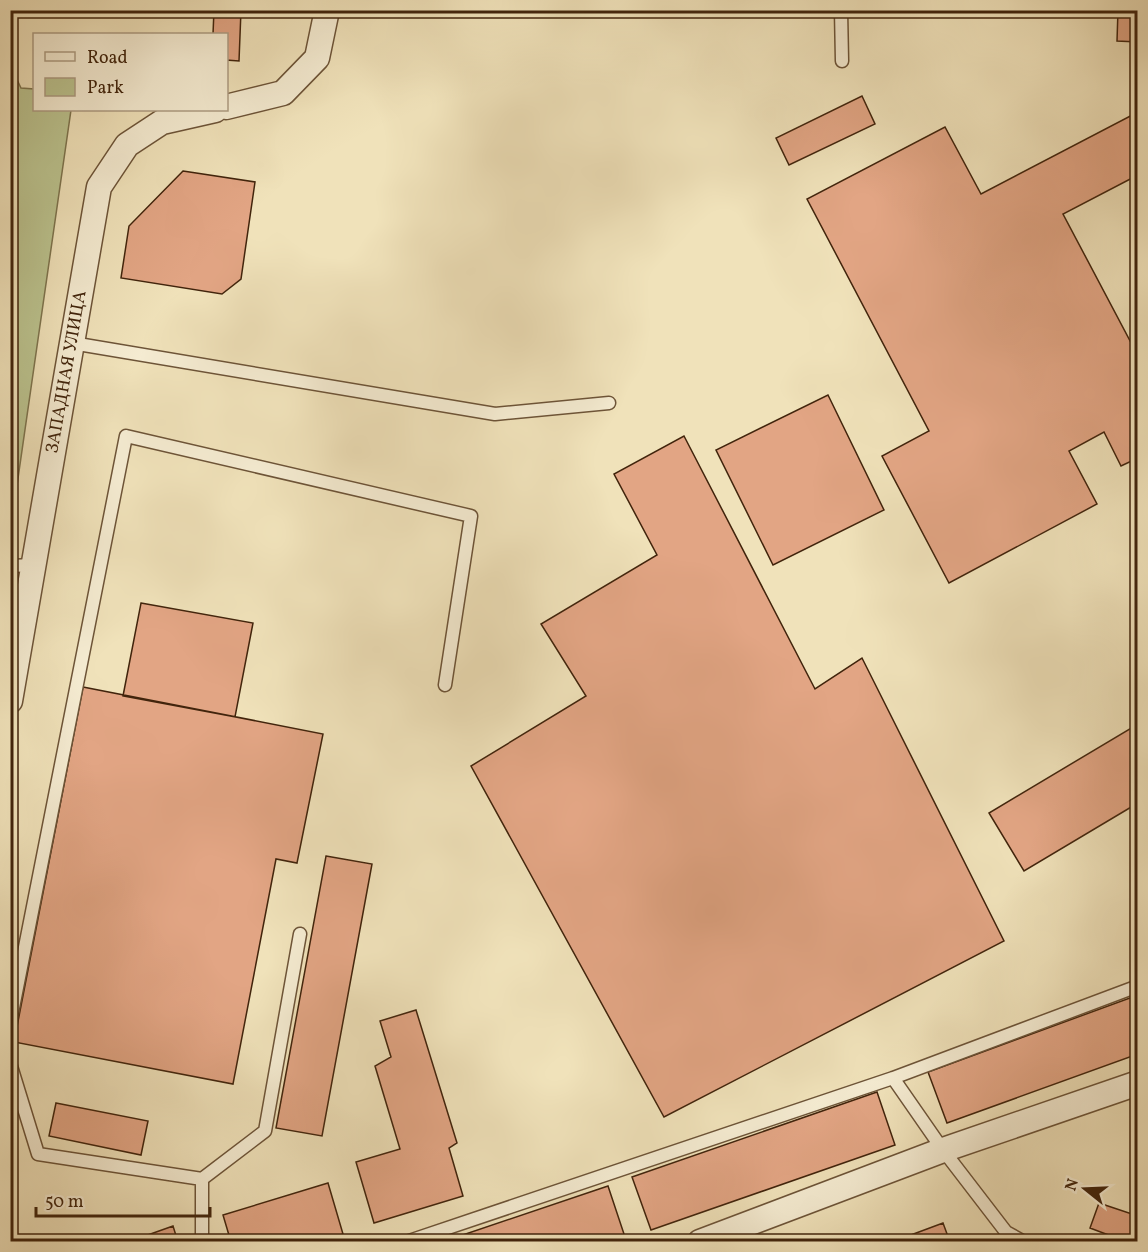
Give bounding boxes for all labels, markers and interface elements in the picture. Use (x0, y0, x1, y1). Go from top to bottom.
legend (33, 33, 228, 111)
text: Road (87, 46, 128, 71)
text: Park (87, 76, 124, 101)
street label: ЗАПАДНАЯ УЛИЦА (40, 288, 94, 455)
north arrow (1055, 1159, 1115, 1219)
text: N (1060, 1176, 1085, 1194)
scale bar (36, 1180, 210, 1218)
text: 50 m (45, 1190, 84, 1215)

